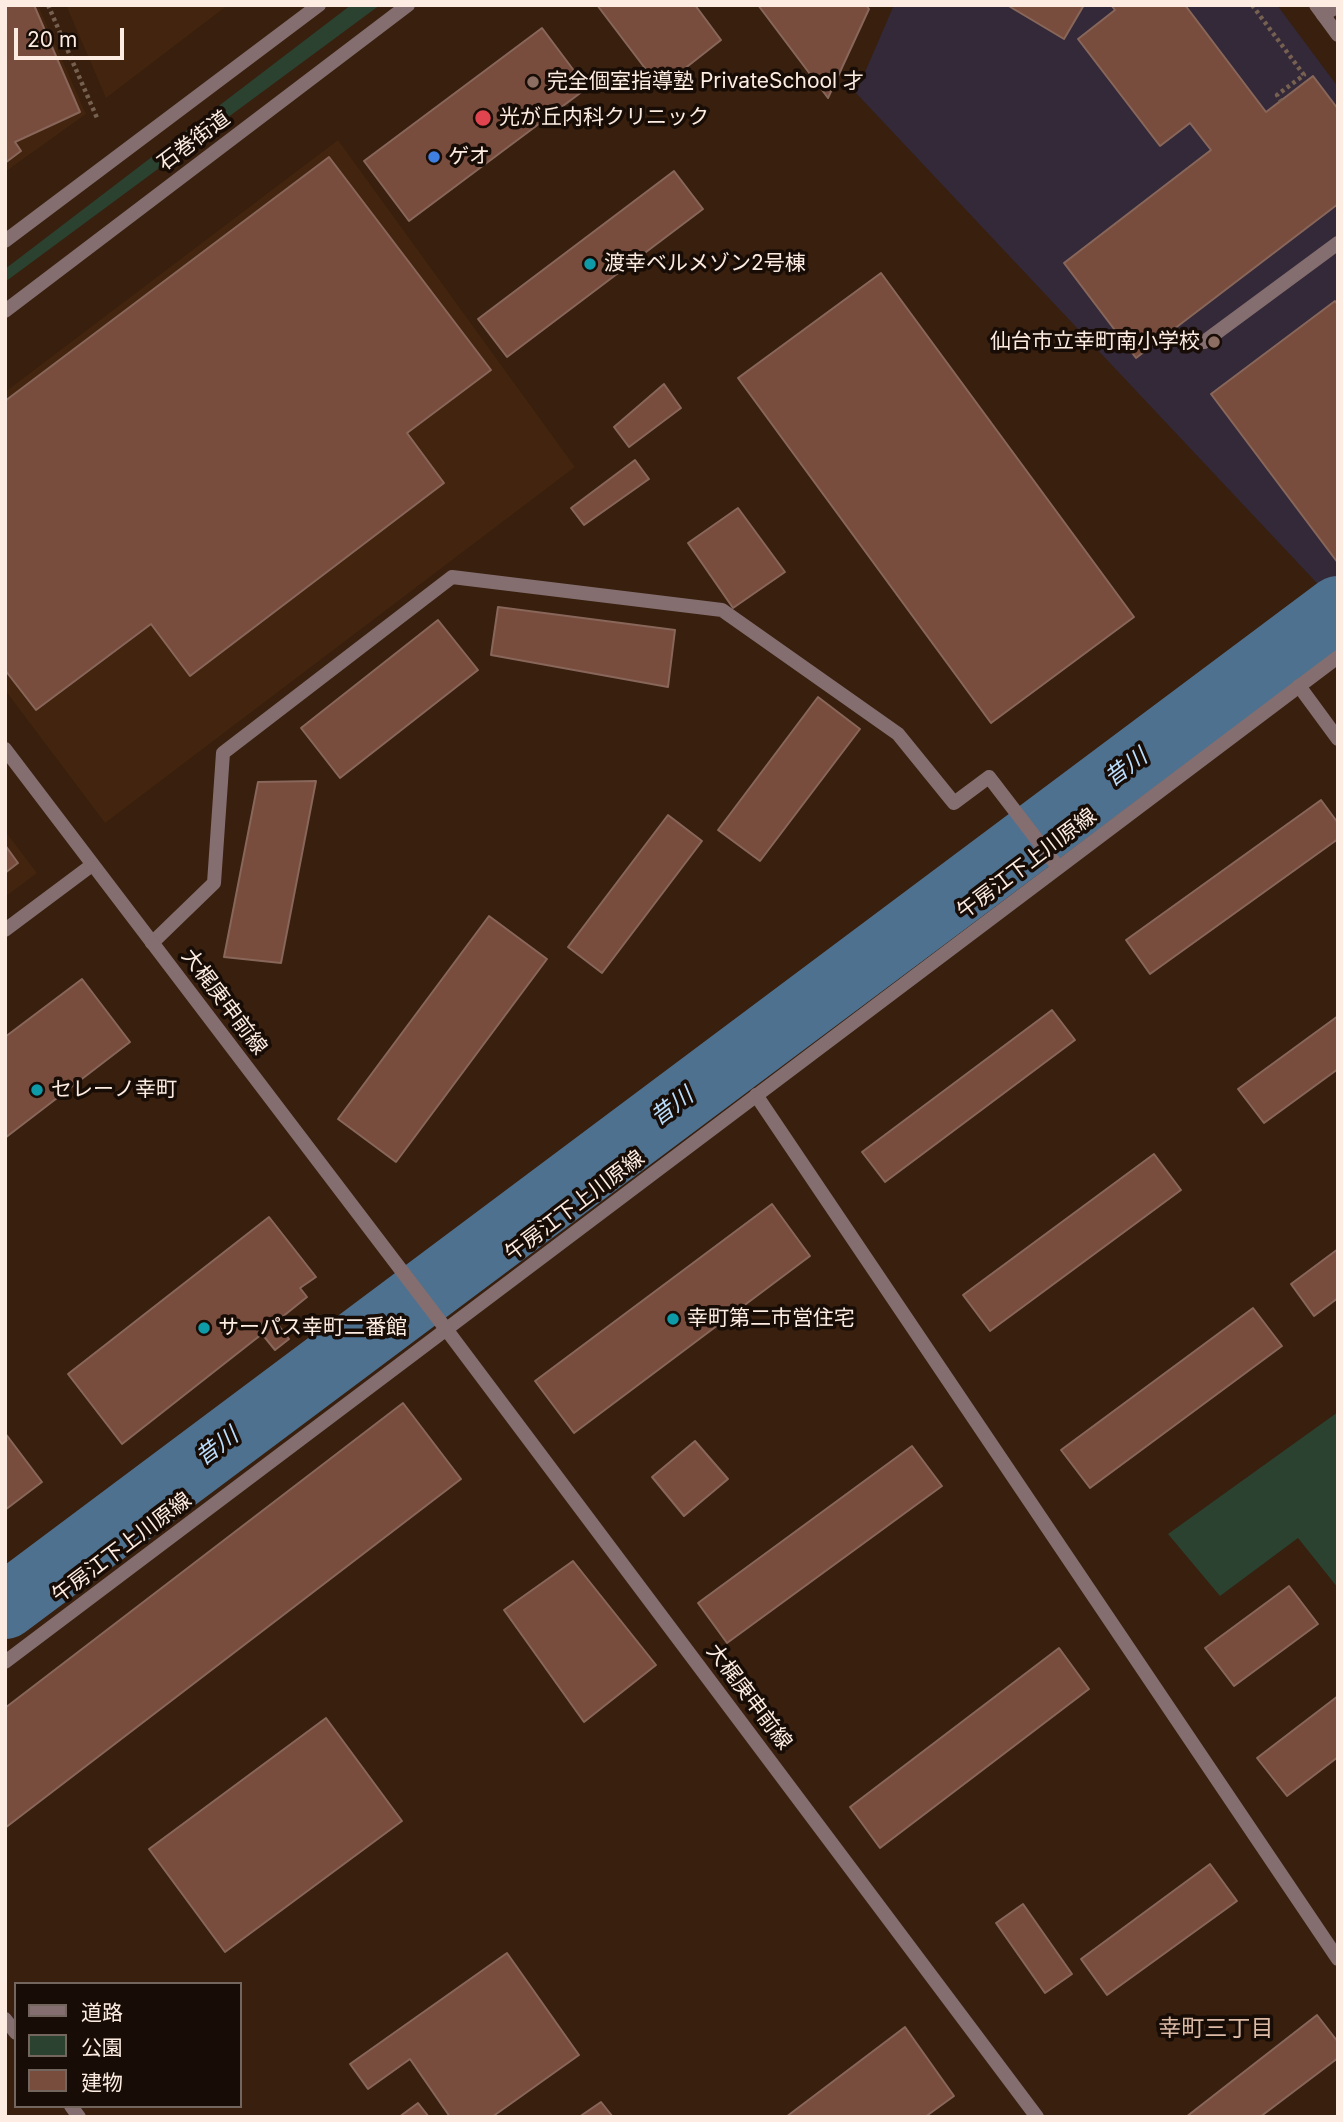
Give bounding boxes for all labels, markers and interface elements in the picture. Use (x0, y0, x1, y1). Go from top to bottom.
scale bar (18, 14, 128, 58)
text: 20 m (27, 27, 77, 52)
place label: 完全個室指導塾 PrivateSchool 才 (547, 69, 864, 95)
marker: 完全個室指導塾 PrivateSchool 才 (525, 74, 541, 90)
place label: 光が丘内科クリニック (499, 105, 709, 131)
street label: 石巻街道 (153, 106, 235, 176)
marker: 光が丘内科クリニック (473, 108, 493, 128)
place label: ゲオ (448, 144, 490, 170)
marker: ゲオ (426, 149, 442, 165)
place label: 渡幸ベルメゾン2号棟 (604, 251, 806, 277)
marker: 渡幸ベルメゾン2号棟 (582, 256, 598, 272)
place label: 仙台市立幸町南小学校 (990, 329, 1200, 355)
marker: 仙台市立幸町南小学校 (1206, 334, 1222, 350)
water label: 昔川 (1099, 743, 1153, 793)
street label: 午房江下上川原線 (952, 803, 1102, 925)
street label: 大梶庚申前線 (176, 944, 272, 1060)
place label: セレーノ幸町 (51, 1077, 177, 1103)
marker: セレーノ幸町 (29, 1082, 45, 1098)
water label: 昔川 (645, 1082, 699, 1132)
street label: 午房江下上川原線 (500, 1145, 650, 1267)
place label: 幸町第二市営住宅 (687, 1306, 855, 1332)
marker: 幸町第二市営住宅 (665, 1311, 681, 1327)
place label: サーパス幸町二番館 (218, 1315, 407, 1341)
marker: サーパス幸町二番館 (196, 1320, 212, 1336)
water label: 昔川 (190, 1422, 244, 1472)
street label: 午房江下上川原線 (47, 1487, 197, 1609)
street label: 大梶庚申前線 (701, 1639, 797, 1755)
legend (14, 1982, 242, 2108)
text: 道路 (81, 2000, 123, 2025)
district label: 幸町三丁目 (1159, 2015, 1273, 2043)
text: 公園 (81, 2035, 123, 2060)
text: 建物 (81, 2070, 123, 2095)

